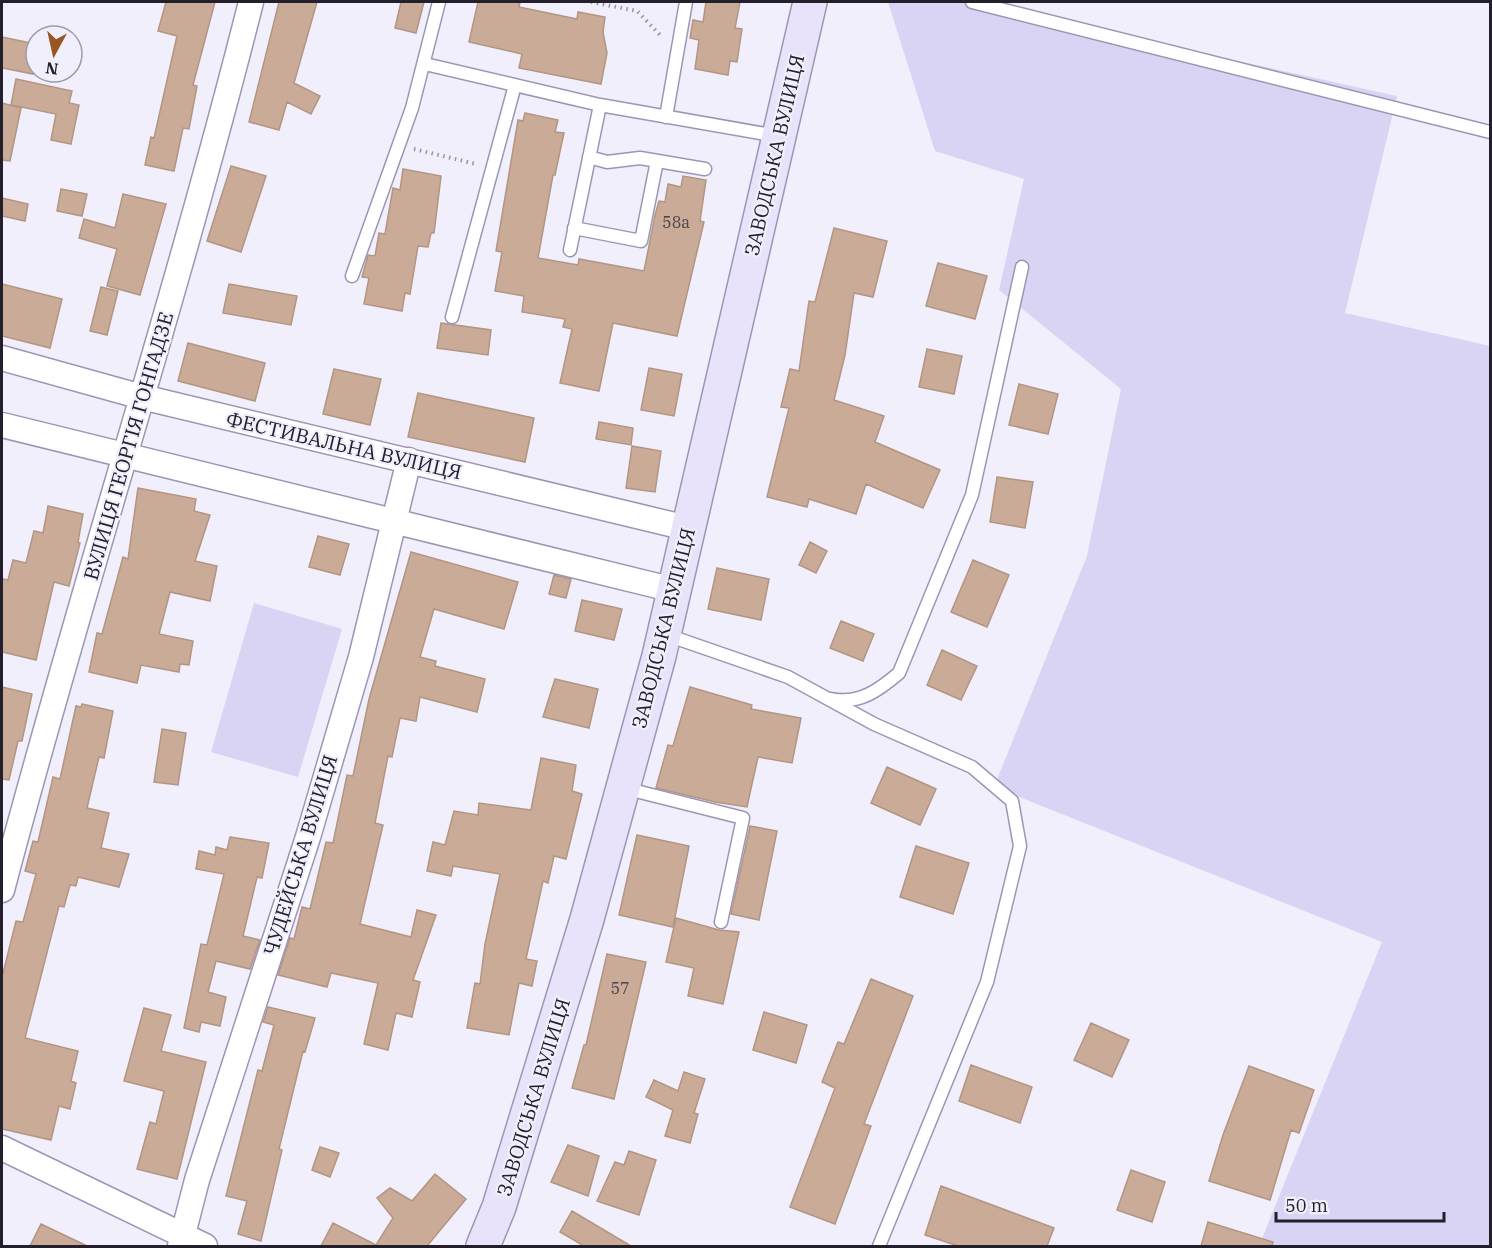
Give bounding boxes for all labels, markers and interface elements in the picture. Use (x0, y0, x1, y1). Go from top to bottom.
north arrow (24, 24, 84, 84)
street label: ЗАВОДСЬКА ВУЛИЦЯ (738, 52, 810, 258)
text: N (44, 58, 60, 80)
house number: 58а (662, 212, 690, 232)
street label: ВУЛИЦЯ ГЕОРГІЯ ГОНГАДЗЕ (77, 309, 179, 583)
street label: ФЕСТИВАЛЬНА ВУЛИЦЯ (224, 405, 464, 485)
street label: ЗАВОДСЬКА ВУЛИЦЯ (625, 525, 701, 731)
street label: ЧУДЕЙСЬКА ВУЛИЦЯ (257, 751, 343, 959)
house number: 57 (610, 978, 630, 998)
street label: ЗАВОДСЬКА ВУЛИЦЯ (490, 994, 576, 1200)
scale bar (1276, 1185, 1444, 1223)
text: 50 m (1285, 1194, 1328, 1217)

